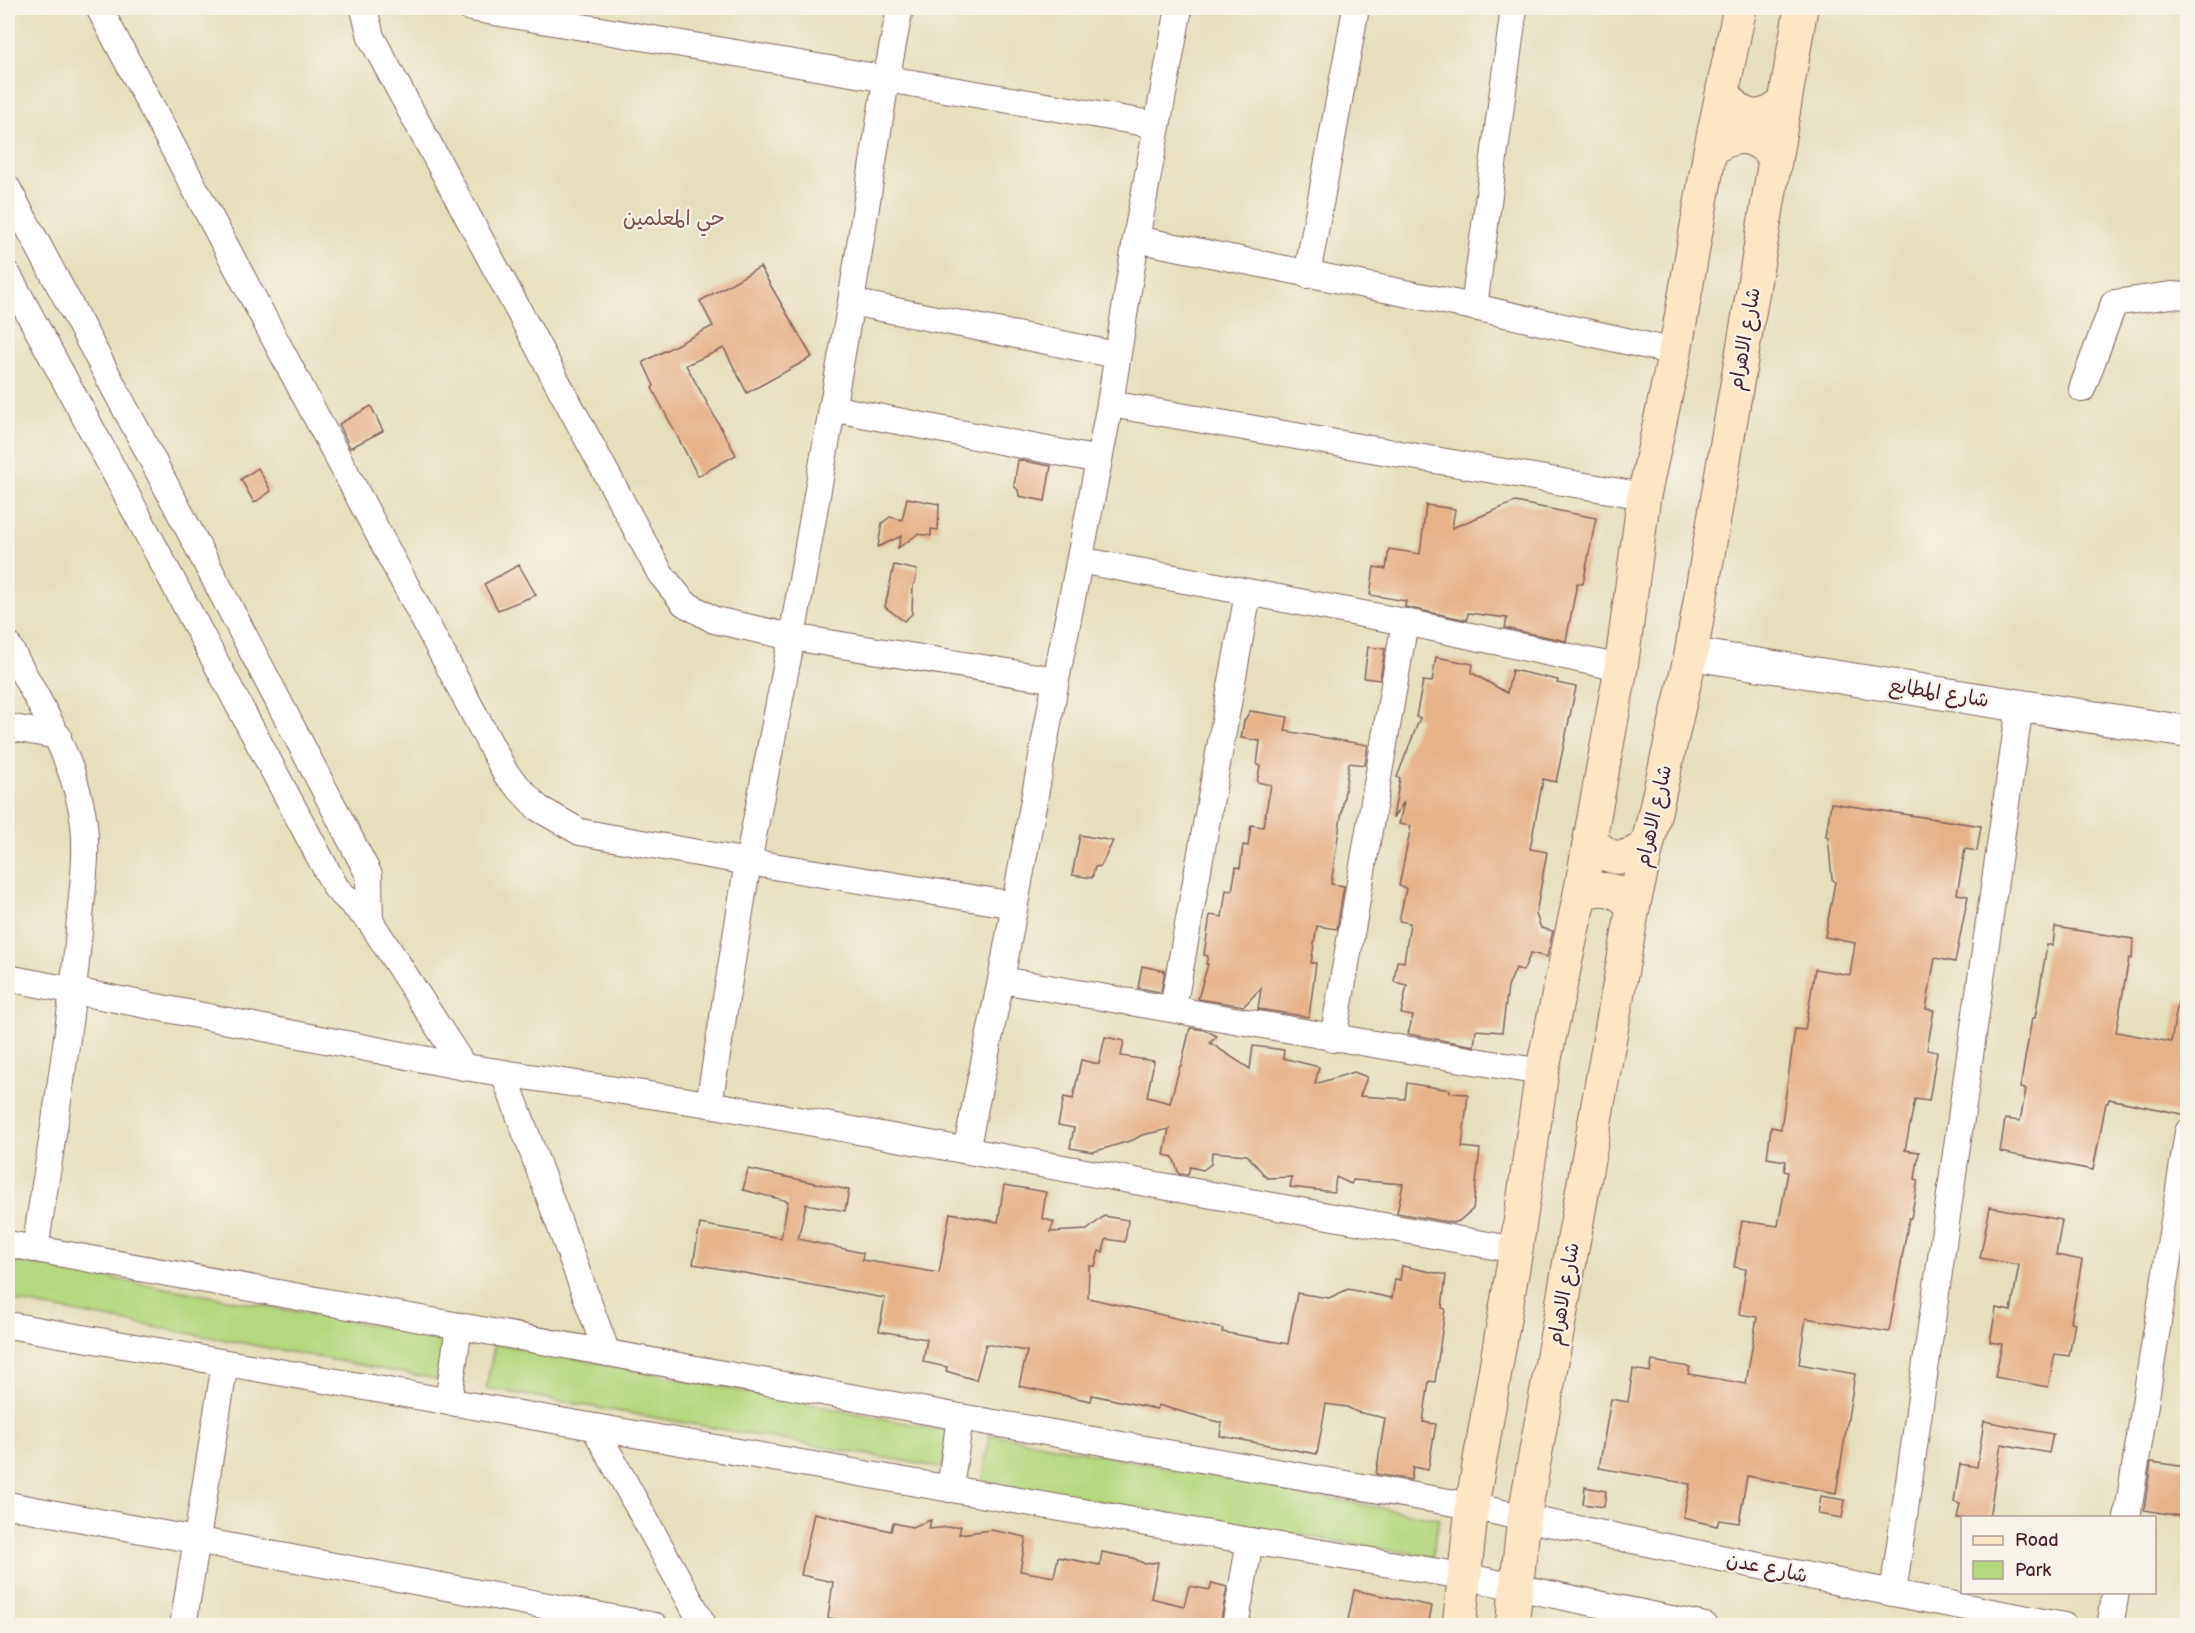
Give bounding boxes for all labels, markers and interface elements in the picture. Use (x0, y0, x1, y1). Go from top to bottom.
district label: حي المعلمین (623, 206, 725, 237)
street label: شارع الاهرام (1724, 286, 1769, 393)
street label: شارع المطابع (1887, 673, 1991, 715)
street label: شارع الاهرام (1631, 763, 1680, 870)
street label: شارع الاهرام (1543, 1241, 1588, 1348)
legend (1961, 1516, 2156, 1594)
text: Road (2015, 1530, 2059, 1551)
street label: شارع عدن (1724, 1548, 1810, 1589)
text: Park (2015, 1560, 2051, 1581)

